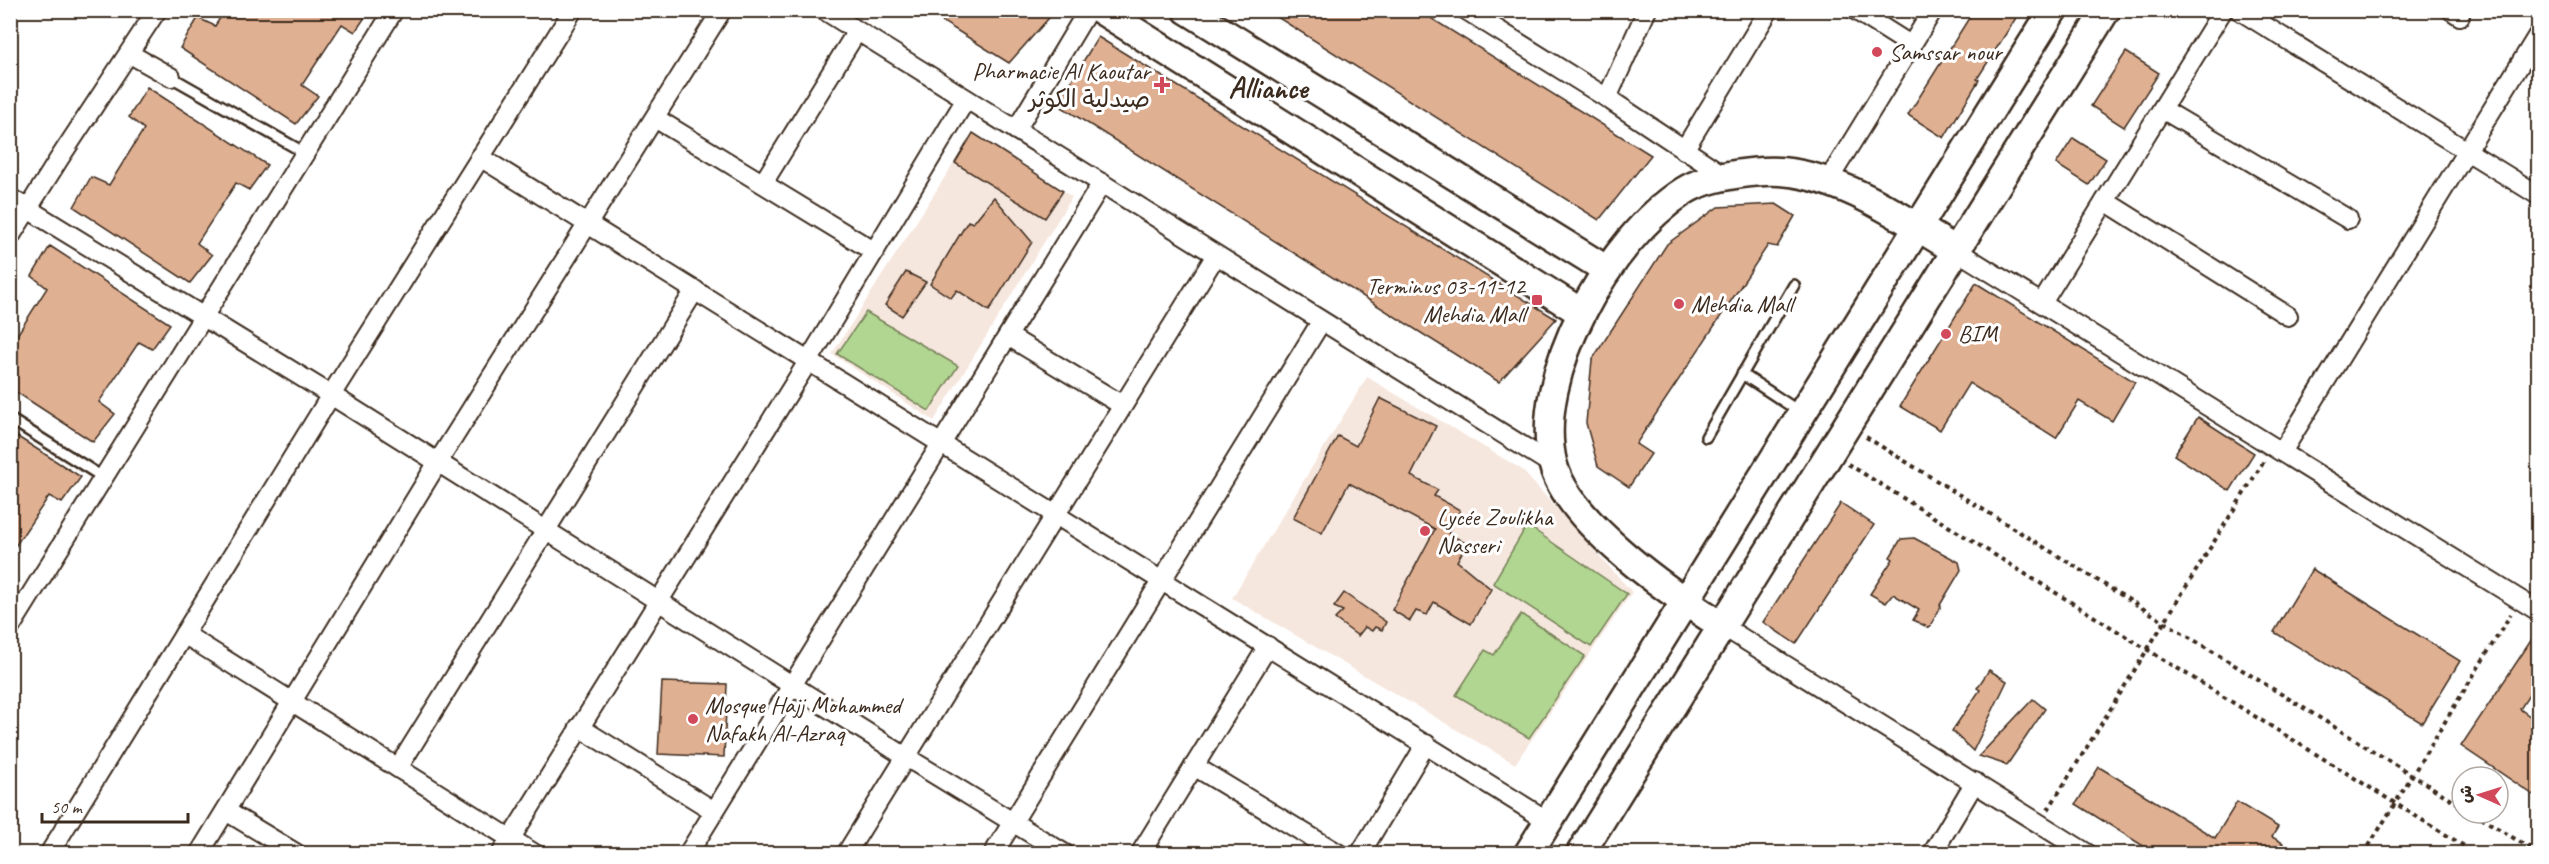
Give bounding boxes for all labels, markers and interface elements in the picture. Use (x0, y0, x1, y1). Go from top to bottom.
place label: Samssar nour (1889, 37, 2004, 67)
marker: Samssar nour (1870, 45, 1884, 59)
place label: Pharmacie Al Kaoutar صيدلية الكوثر (972, 56, 1152, 114)
district label: Alliance (1229, 69, 1309, 107)
marker: Pharmacie Al Kaoutar صيدلية الكوثر (1155, 78, 1169, 92)
place label: Terminus 03-11-12 Mehdia Mall (1366, 271, 1529, 329)
place label: Mehdia Mall (1691, 289, 1797, 319)
marker: Terminus 03-11-12 Mehdia Mall (1530, 293, 1544, 307)
marker: Mehdia Mall (1672, 297, 1686, 311)
place label: BIM (1958, 319, 1999, 349)
marker: BIM (1939, 327, 1953, 341)
place label: Lycée Zoulikha Nasseri (1437, 502, 1554, 560)
marker: Lycée Zoulikha Nasseri (1418, 524, 1432, 538)
place label: Mosque Hajj Mohammed Nafakh Al-Azraq (705, 690, 904, 748)
marker: Mosque Hajj Mohammed Nafakh Al-Azraq (686, 712, 700, 726)
north arrow (2450, 765, 2510, 825)
text: ش (2456, 785, 2476, 804)
scale bar (42, 786, 188, 824)
text: 50 m (51, 796, 84, 818)

